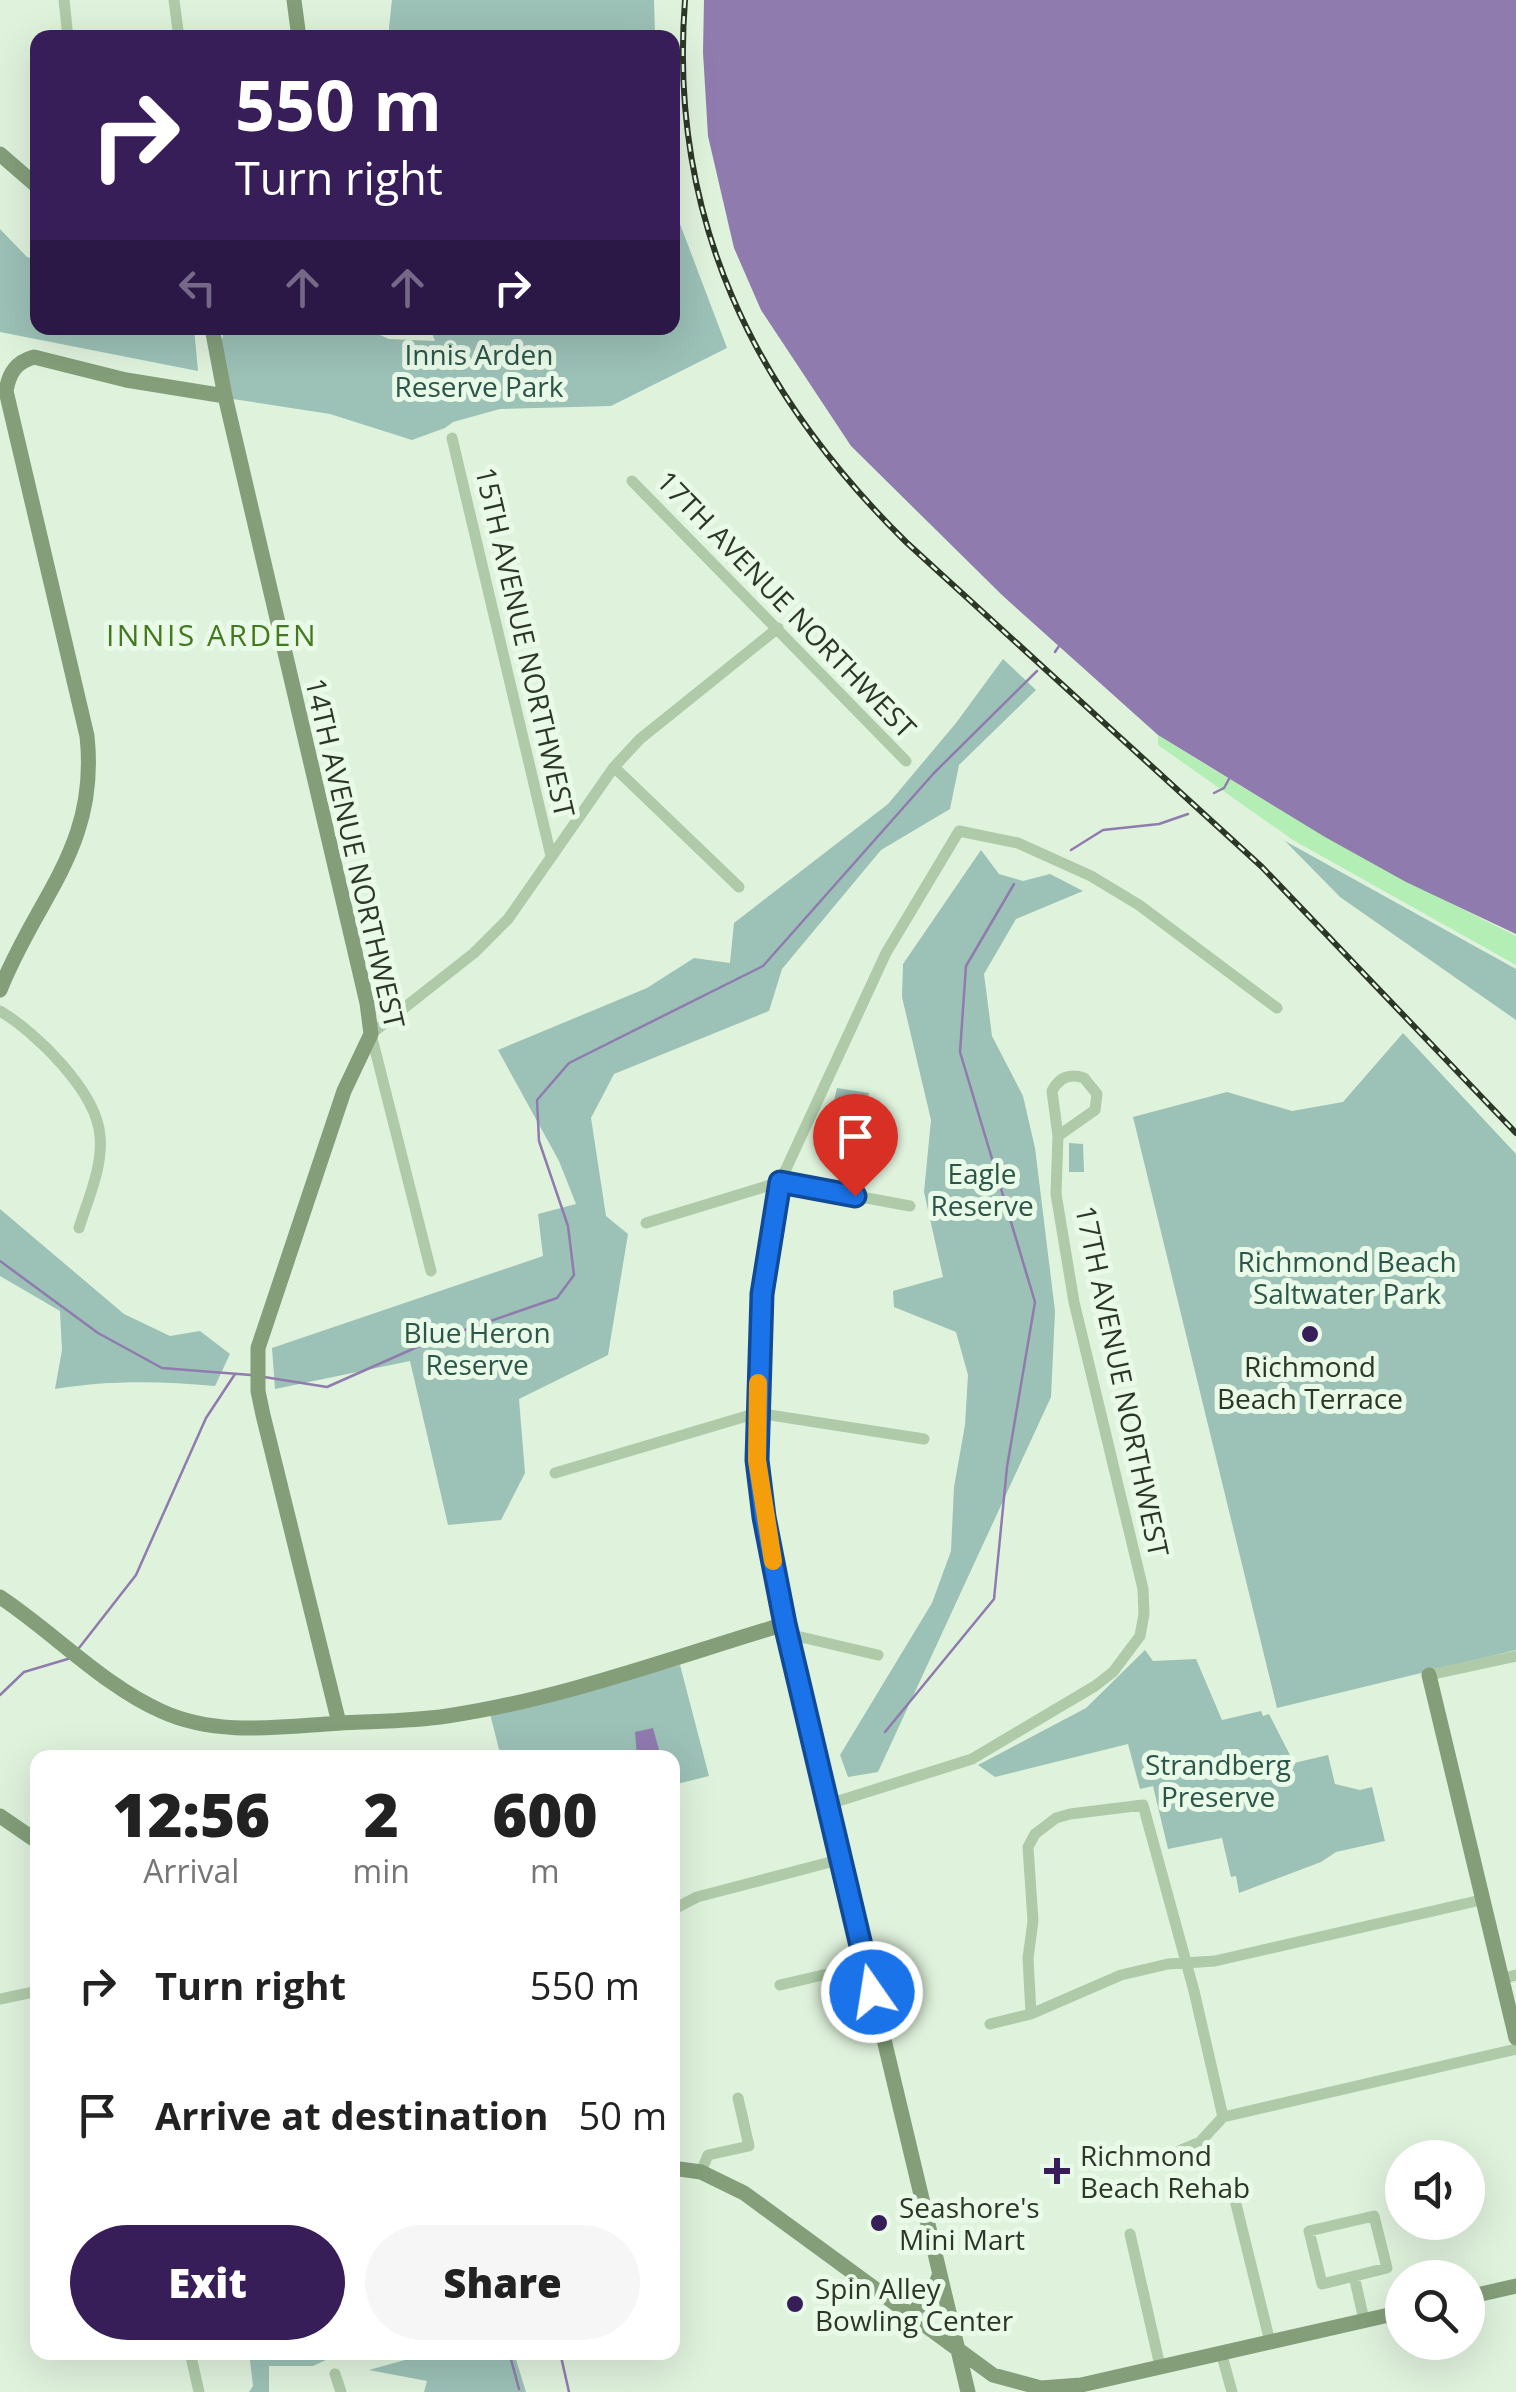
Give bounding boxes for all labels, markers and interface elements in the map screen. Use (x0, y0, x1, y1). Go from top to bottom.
text: 550 m (235, 56, 442, 152)
icon: right (70, 70, 200, 200)
text: Turn right (235, 147, 443, 208)
icon: left (170, 260, 225, 315)
icon: ahead (275, 260, 330, 315)
icon: ahead (380, 260, 435, 315)
icon: right (485, 260, 540, 315)
park label: Innis Arden Reserve Park (394, 335, 564, 405)
street label: 17TH AVENUE NORTHWEST (649, 462, 925, 746)
street label: 15TH AVENUE NORTHWEST (467, 463, 585, 821)
district label: INNIS ARDEN (106, 614, 318, 655)
street label: 14TH AVENUE NORTHWEST (297, 674, 415, 1032)
pin (813, 1094, 898, 1197)
icon: arrive (828, 1109, 883, 1164)
park label: Eagle Reserve (930, 1154, 1034, 1224)
street label: 17TH AVENUE NORTHWEST (1067, 1202, 1179, 1561)
park label: Richmond Beach Saltwater Park (1237, 1242, 1457, 1312)
park label: Blue Heron Reserve (403, 1313, 551, 1383)
marker: Richmond Beach Terrace (1299, 1323, 1321, 1345)
place label: Richmond Beach Terrace (1217, 1347, 1403, 1417)
park label: Strandberg Preserve (1145, 1745, 1291, 1815)
text: 12:56 (112, 1773, 270, 1855)
text: 2 (364, 1773, 399, 1855)
text: 600 (492, 1773, 598, 1855)
text: Arrival (143, 1849, 239, 1892)
text: min (353, 1849, 410, 1892)
text: m (530, 1849, 560, 1892)
position arrow (820, 1940, 924, 2044)
icon: right (70, 1958, 125, 2013)
text: Turn right (155, 1959, 346, 2011)
text: 550 m (530, 1959, 640, 2011)
icon: arrive (70, 2088, 125, 2143)
text: Arrive at destination (155, 2089, 549, 2141)
text: 50 m (579, 2089, 667, 2141)
place label: Richmond Beach Rehab (1080, 2136, 1250, 2206)
map controls (1385, 2140, 1485, 2360)
button: sound (1385, 2140, 1485, 2240)
marker: Richmond Beach Rehab (1044, 2158, 1070, 2184)
place label: Seashore's Mini Mart (899, 2188, 1040, 2258)
marker: Seashore's Mini Mart (868, 2212, 890, 2234)
button: Exit (70, 2225, 345, 2340)
button: Share (365, 2225, 640, 2340)
button: search (1385, 2260, 1485, 2360)
place label: Spin Alley Bowling Center (815, 2269, 1014, 2339)
marker: Spin Alley Bowling Center (784, 2293, 806, 2315)

